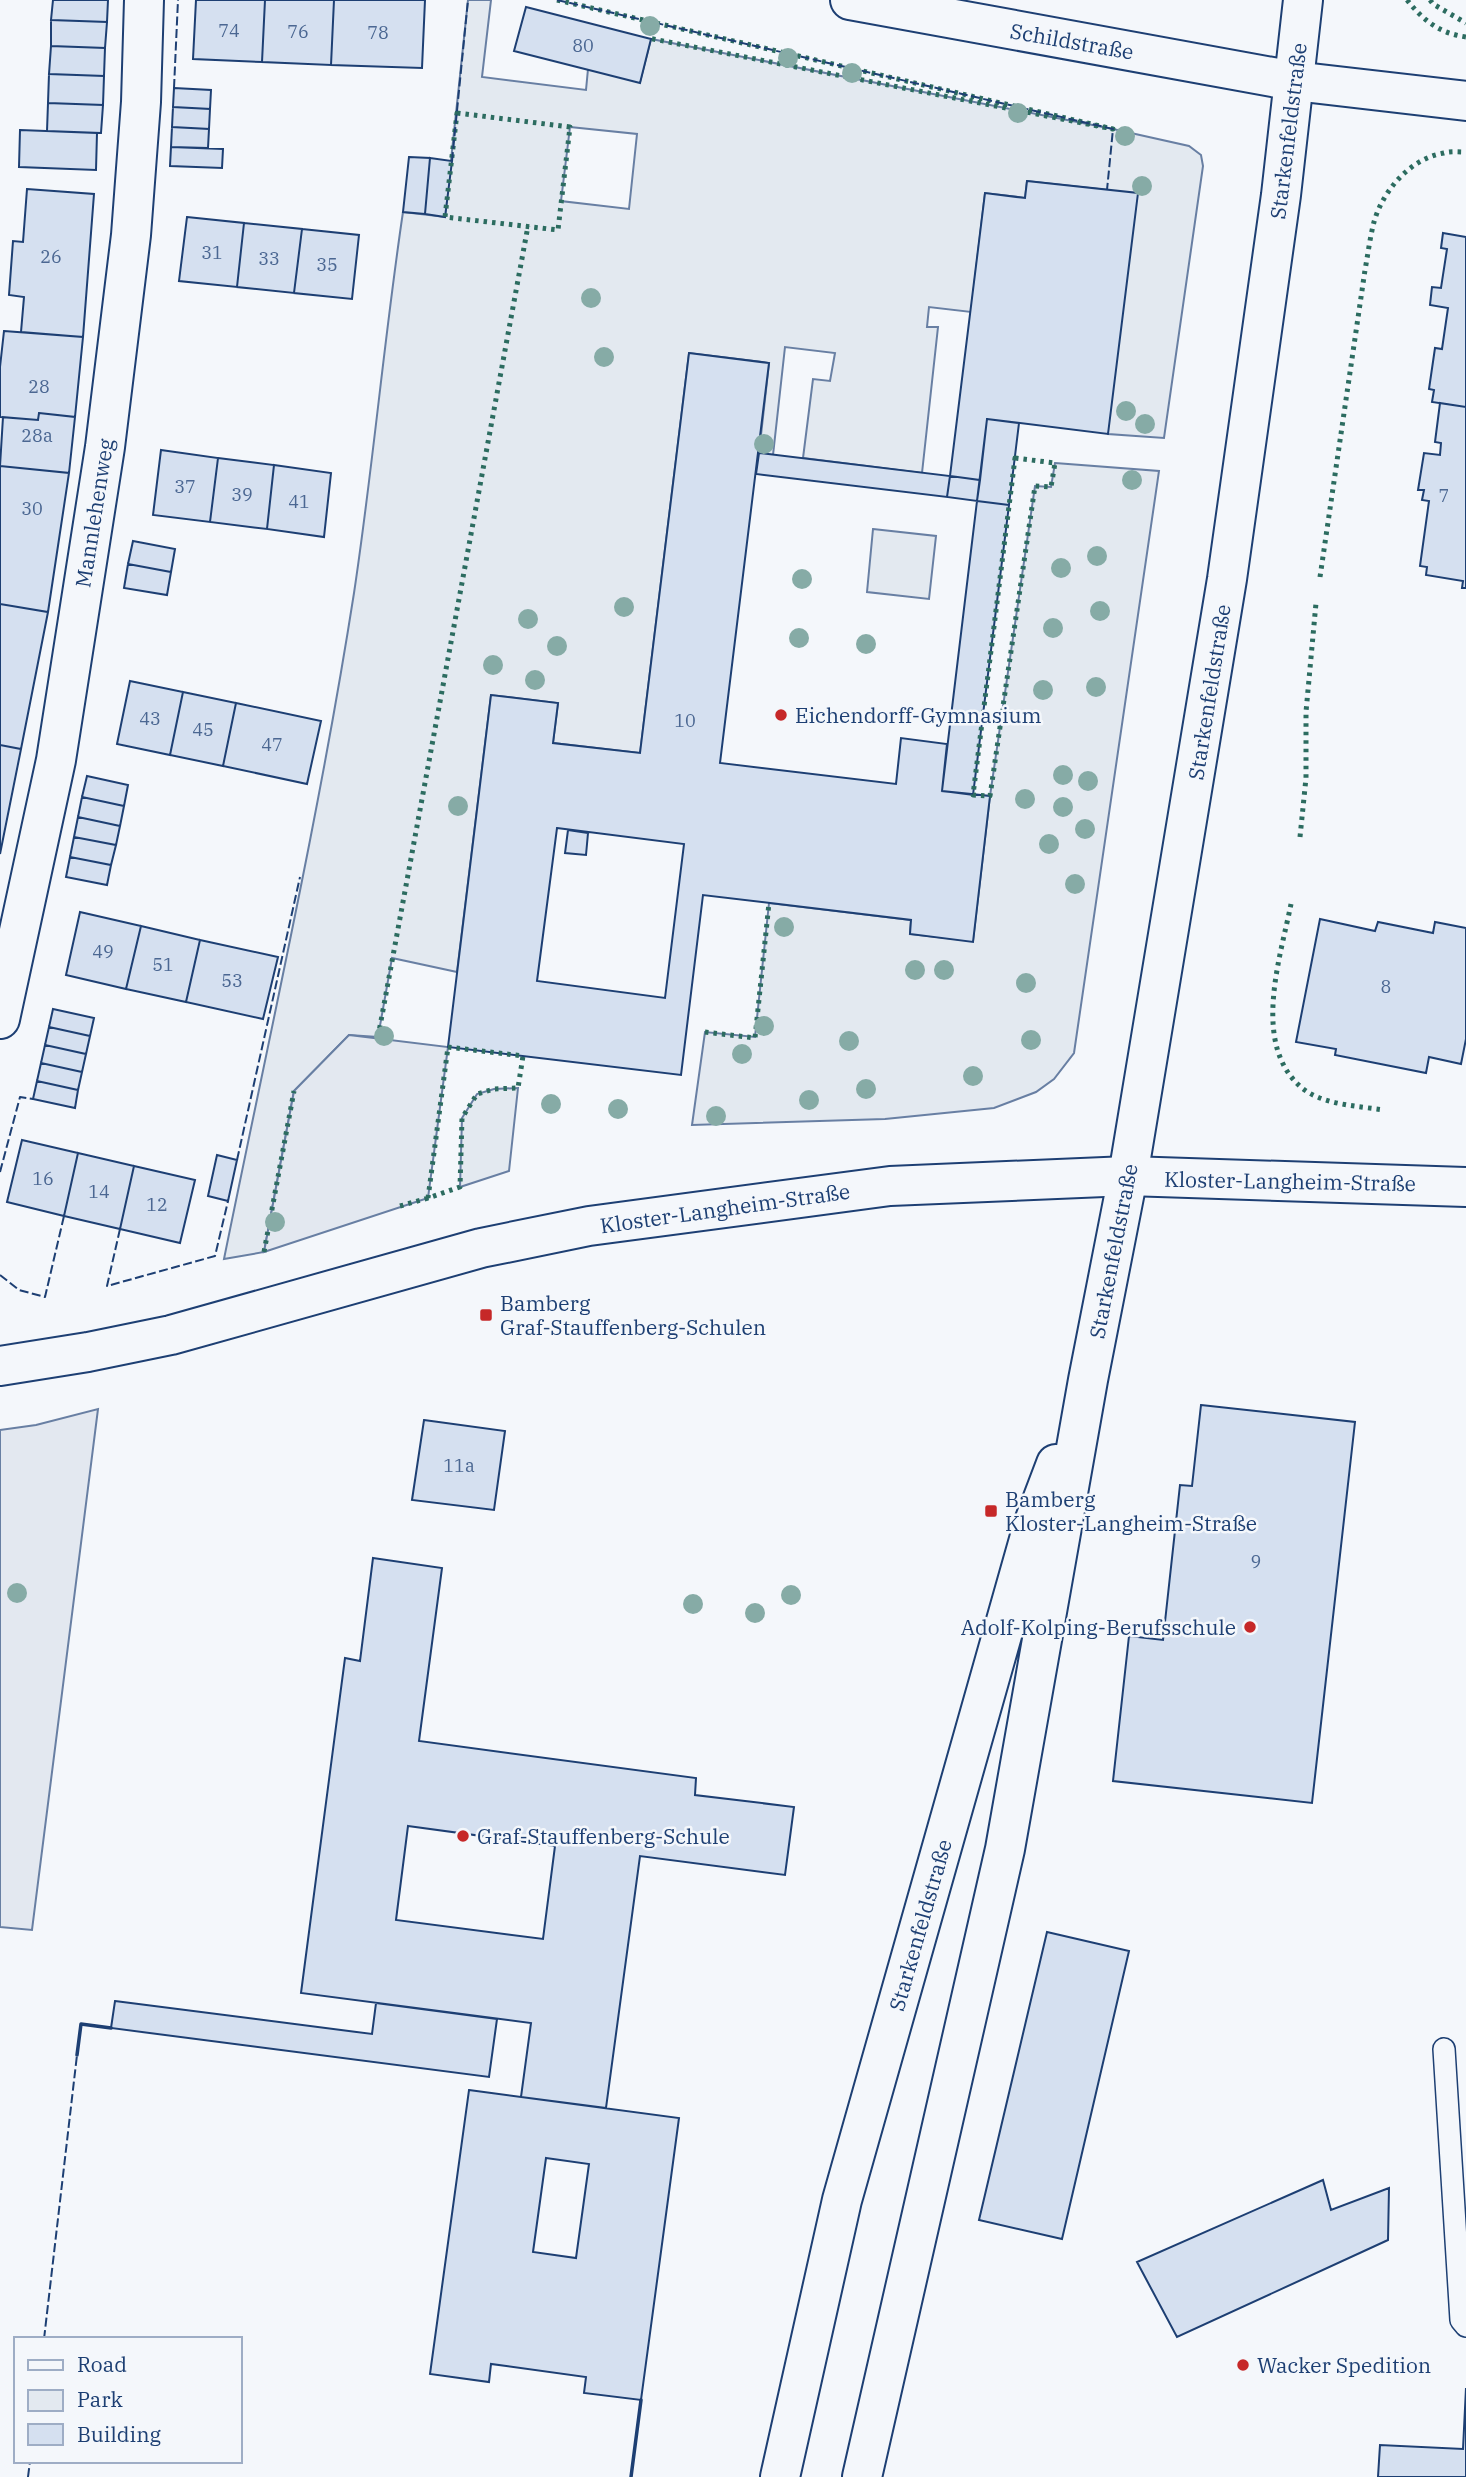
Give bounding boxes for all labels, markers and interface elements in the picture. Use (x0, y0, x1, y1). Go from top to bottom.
street label: Schildstraße (1008, 16, 1136, 66)
house number: 74 (218, 19, 240, 42)
house number: 76 (287, 20, 309, 43)
house number: 78 (367, 21, 389, 44)
house number: 80 (572, 34, 594, 57)
street label: Starkenfeldstraße (1263, 41, 1313, 221)
house number: 31 (201, 241, 223, 264)
house number: 26 (40, 245, 62, 268)
house number: 33 (258, 247, 280, 270)
house number: 35 (316, 253, 338, 276)
house number: 28 (28, 375, 50, 398)
house number: 28a (21, 424, 53, 447)
street label: Mannlehenweg (68, 436, 120, 590)
house number: 37 (174, 475, 196, 498)
house number: 39 (231, 483, 253, 506)
house number: 7 (1439, 484, 1449, 507)
house number: 41 (288, 490, 310, 513)
house number: 30 (21, 497, 43, 520)
street label: Starkenfeldstraße (1181, 602, 1237, 782)
place label: Eichendorff-Gymnasium (795, 701, 1042, 729)
house number: 43 (139, 707, 161, 730)
marker: Eichendorff-Gymnasium (773, 707, 789, 723)
house number: 10 (674, 709, 696, 732)
house number: 45 (192, 718, 214, 741)
house number: 47 (261, 733, 283, 756)
house number: 49 (92, 940, 114, 963)
house number: 51 (152, 953, 174, 976)
house number: 53 (221, 969, 243, 992)
house number: 8 (1381, 975, 1391, 998)
street label: Starkenfeldstraße (1082, 1161, 1144, 1341)
street label: Kloster-Langheim-Straße (1164, 1165, 1416, 1197)
house number: 16 (32, 1167, 54, 1190)
street label: Kloster-Langheim-Straße (598, 1177, 852, 1239)
house number: 14 (88, 1180, 110, 1203)
house number: 12 (146, 1193, 168, 1216)
place label: Bamberg Graf-Stauffenberg-Schulen (500, 1289, 766, 1341)
marker: Bamberg Graf-Stauffenberg-Schulen (478, 1307, 494, 1323)
house number: 11a (443, 1454, 475, 1477)
place label: Bamberg Kloster-Langheim-Straße (1005, 1485, 1257, 1537)
marker: Bamberg Kloster-Langheim-Straße (983, 1503, 999, 1519)
house number: 9 (1251, 1550, 1261, 1573)
place label: Adolf-Kolping-Berufsschule (961, 1613, 1236, 1641)
marker: Adolf-Kolping-Berufsschule (1242, 1619, 1258, 1635)
place label: Graf-Stauffenberg-Schule (477, 1822, 730, 1850)
marker: Graf-Stauffenberg-Schule (455, 1828, 471, 1844)
street label: Starkenfeldstraße (882, 1836, 958, 2014)
legend (14, 2337, 242, 2463)
text: Road (77, 2350, 127, 2378)
place label: Wacker Spedition (1257, 2351, 1431, 2379)
marker: Wacker Spedition (1235, 2357, 1251, 2373)
text: Park (77, 2385, 124, 2413)
text: Building (77, 2420, 162, 2448)

